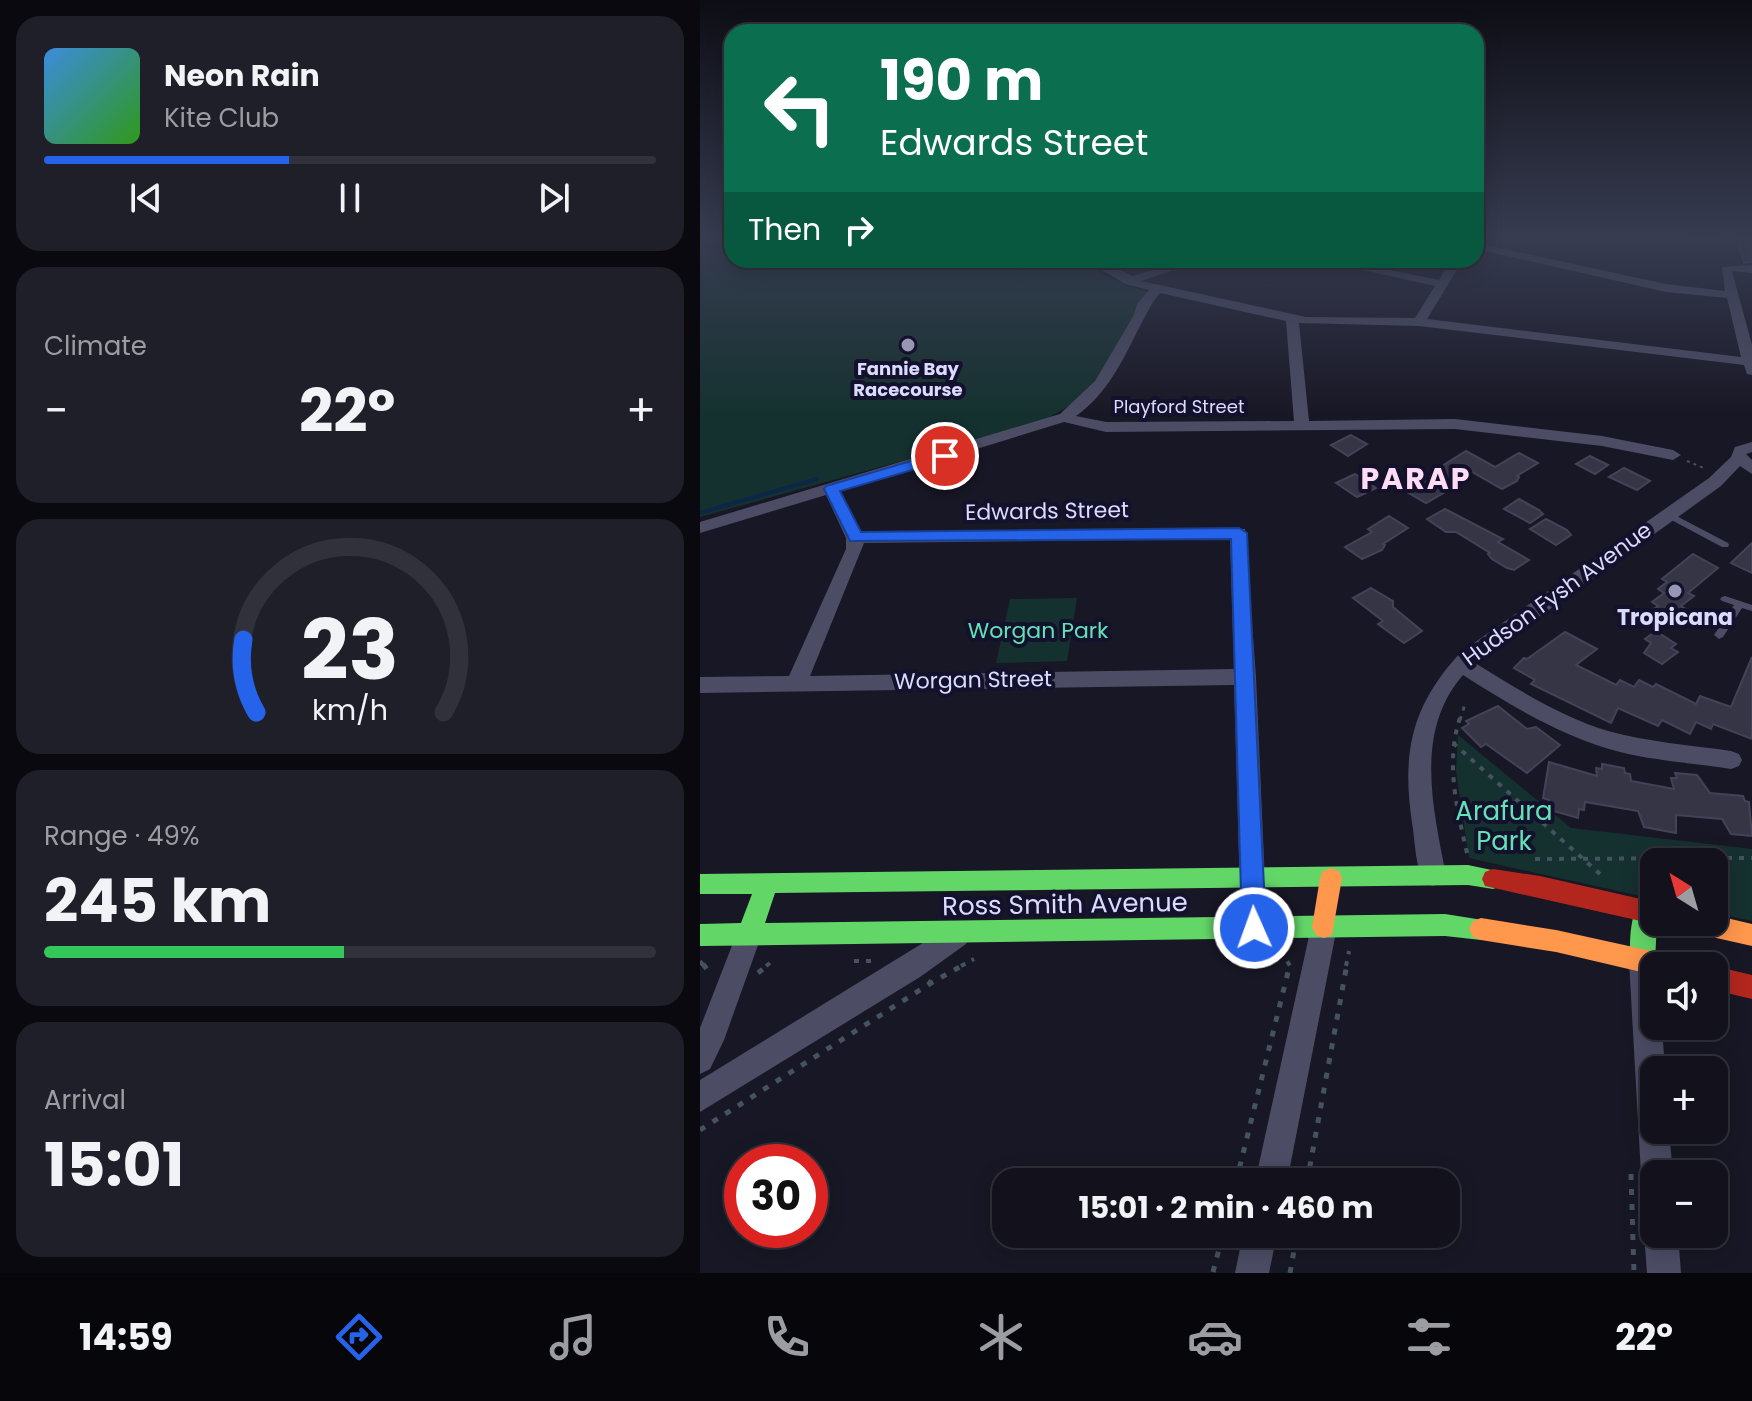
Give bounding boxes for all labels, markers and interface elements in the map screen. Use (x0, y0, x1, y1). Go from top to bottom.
text: 190 m (880, 41, 1043, 120)
text: Neon Rain (164, 54, 320, 97)
icon: left (748, 56, 852, 160)
text: Kite Club (164, 100, 279, 136)
text: Edwards Street (880, 117, 1148, 168)
icon: previous (124, 176, 168, 220)
icon: pause (328, 176, 372, 220)
icon: next (532, 176, 576, 220)
text: Then (748, 208, 821, 251)
icon: right (837, 208, 881, 252)
text: Climate (44, 328, 147, 364)
marker: Fannie Bay Racecourse (899, 336, 917, 354)
place label: Fannie Bay Racecourse (853, 356, 963, 402)
text: 22° (299, 369, 395, 453)
text: − (44, 380, 68, 441)
text: + (626, 380, 656, 441)
street label: Playford Street (1114, 394, 1245, 419)
pin (911, 422, 979, 490)
icon: arrive (923, 434, 967, 478)
district label: PARAP (1360, 457, 1472, 500)
street label: Edwards Street (965, 494, 1129, 528)
street label: Hudson Fysh Avenue (1456, 515, 1658, 673)
marker: Tropicana (1666, 582, 1684, 600)
text: 23 (301, 591, 399, 707)
place label: Tropicana (1617, 602, 1733, 633)
park label: Worgan Park (968, 615, 1109, 646)
street label: Worgan Street (894, 663, 1052, 697)
text: km/h (312, 690, 388, 730)
park label: Arafura Park (1455, 793, 1553, 859)
text: Range · 49% (44, 818, 200, 854)
north arrow (1640, 848, 1728, 936)
map controls (1640, 848, 1728, 1248)
text: 245 km (44, 859, 271, 943)
street label: Ross Smith Avenue (942, 884, 1188, 924)
position arrow (1212, 886, 1296, 970)
button: sound (1640, 952, 1728, 1040)
button: + (1640, 1056, 1728, 1144)
text: Arrival (44, 1082, 126, 1118)
text: 15:01 (44, 1123, 184, 1207)
speed limit sign: 30 (724, 1144, 828, 1248)
button: − (1640, 1160, 1728, 1248)
text: 15:01 · 2 min · 460 m (1079, 1186, 1373, 1229)
icon: directions (331, 1309, 387, 1365)
icon: music (545, 1309, 601, 1365)
icon: phone (759, 1309, 815, 1365)
icon: climate (973, 1309, 1029, 1365)
icon: car (1187, 1309, 1243, 1365)
icon: filters (1401, 1309, 1457, 1365)
text: 14:59 (79, 1312, 173, 1363)
text: 22° (1615, 1312, 1673, 1363)

